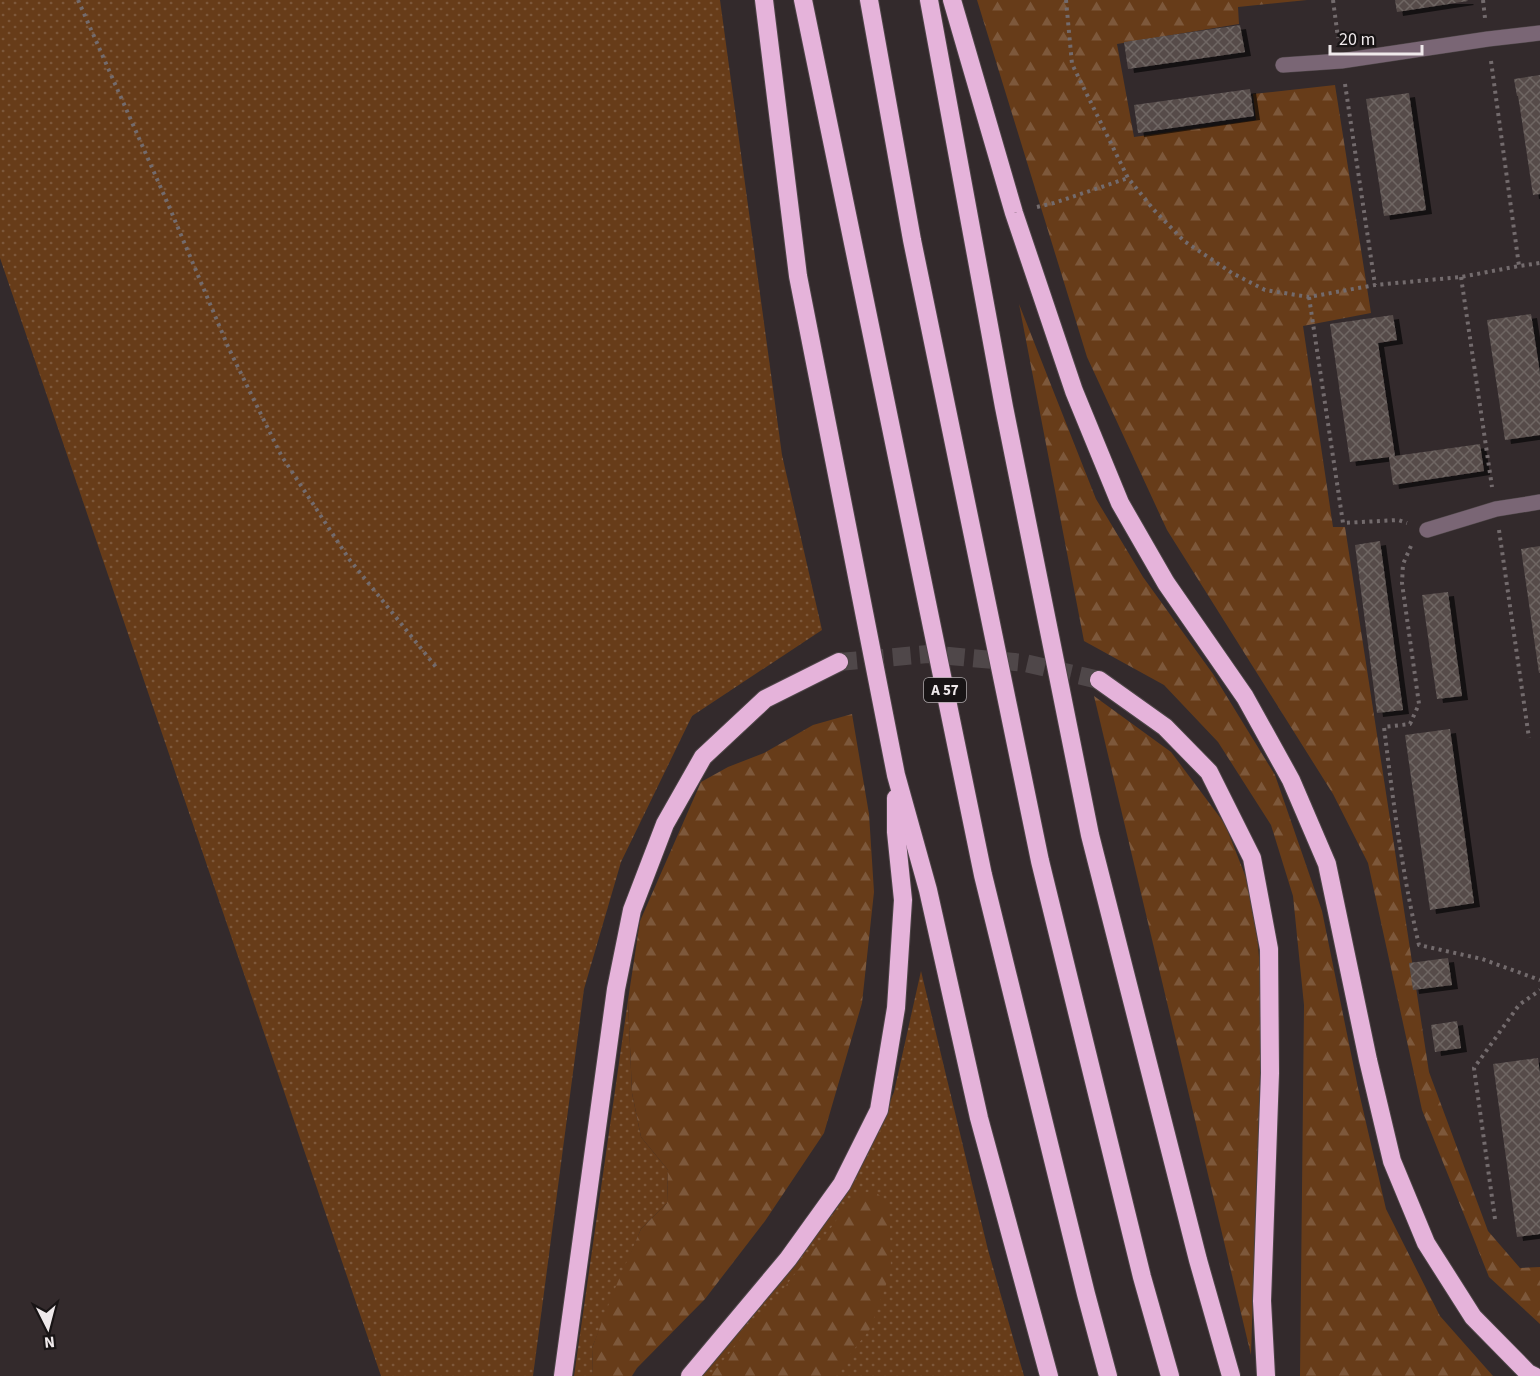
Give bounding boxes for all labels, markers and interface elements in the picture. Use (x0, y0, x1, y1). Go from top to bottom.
scale bar (1330, 18, 1422, 56)
text: 20 m (1339, 27, 1375, 52)
road number: A 57 (924, 678, 966, 702)
north arrow (18, 1298, 78, 1358)
text: N (43, 1330, 56, 1353)

